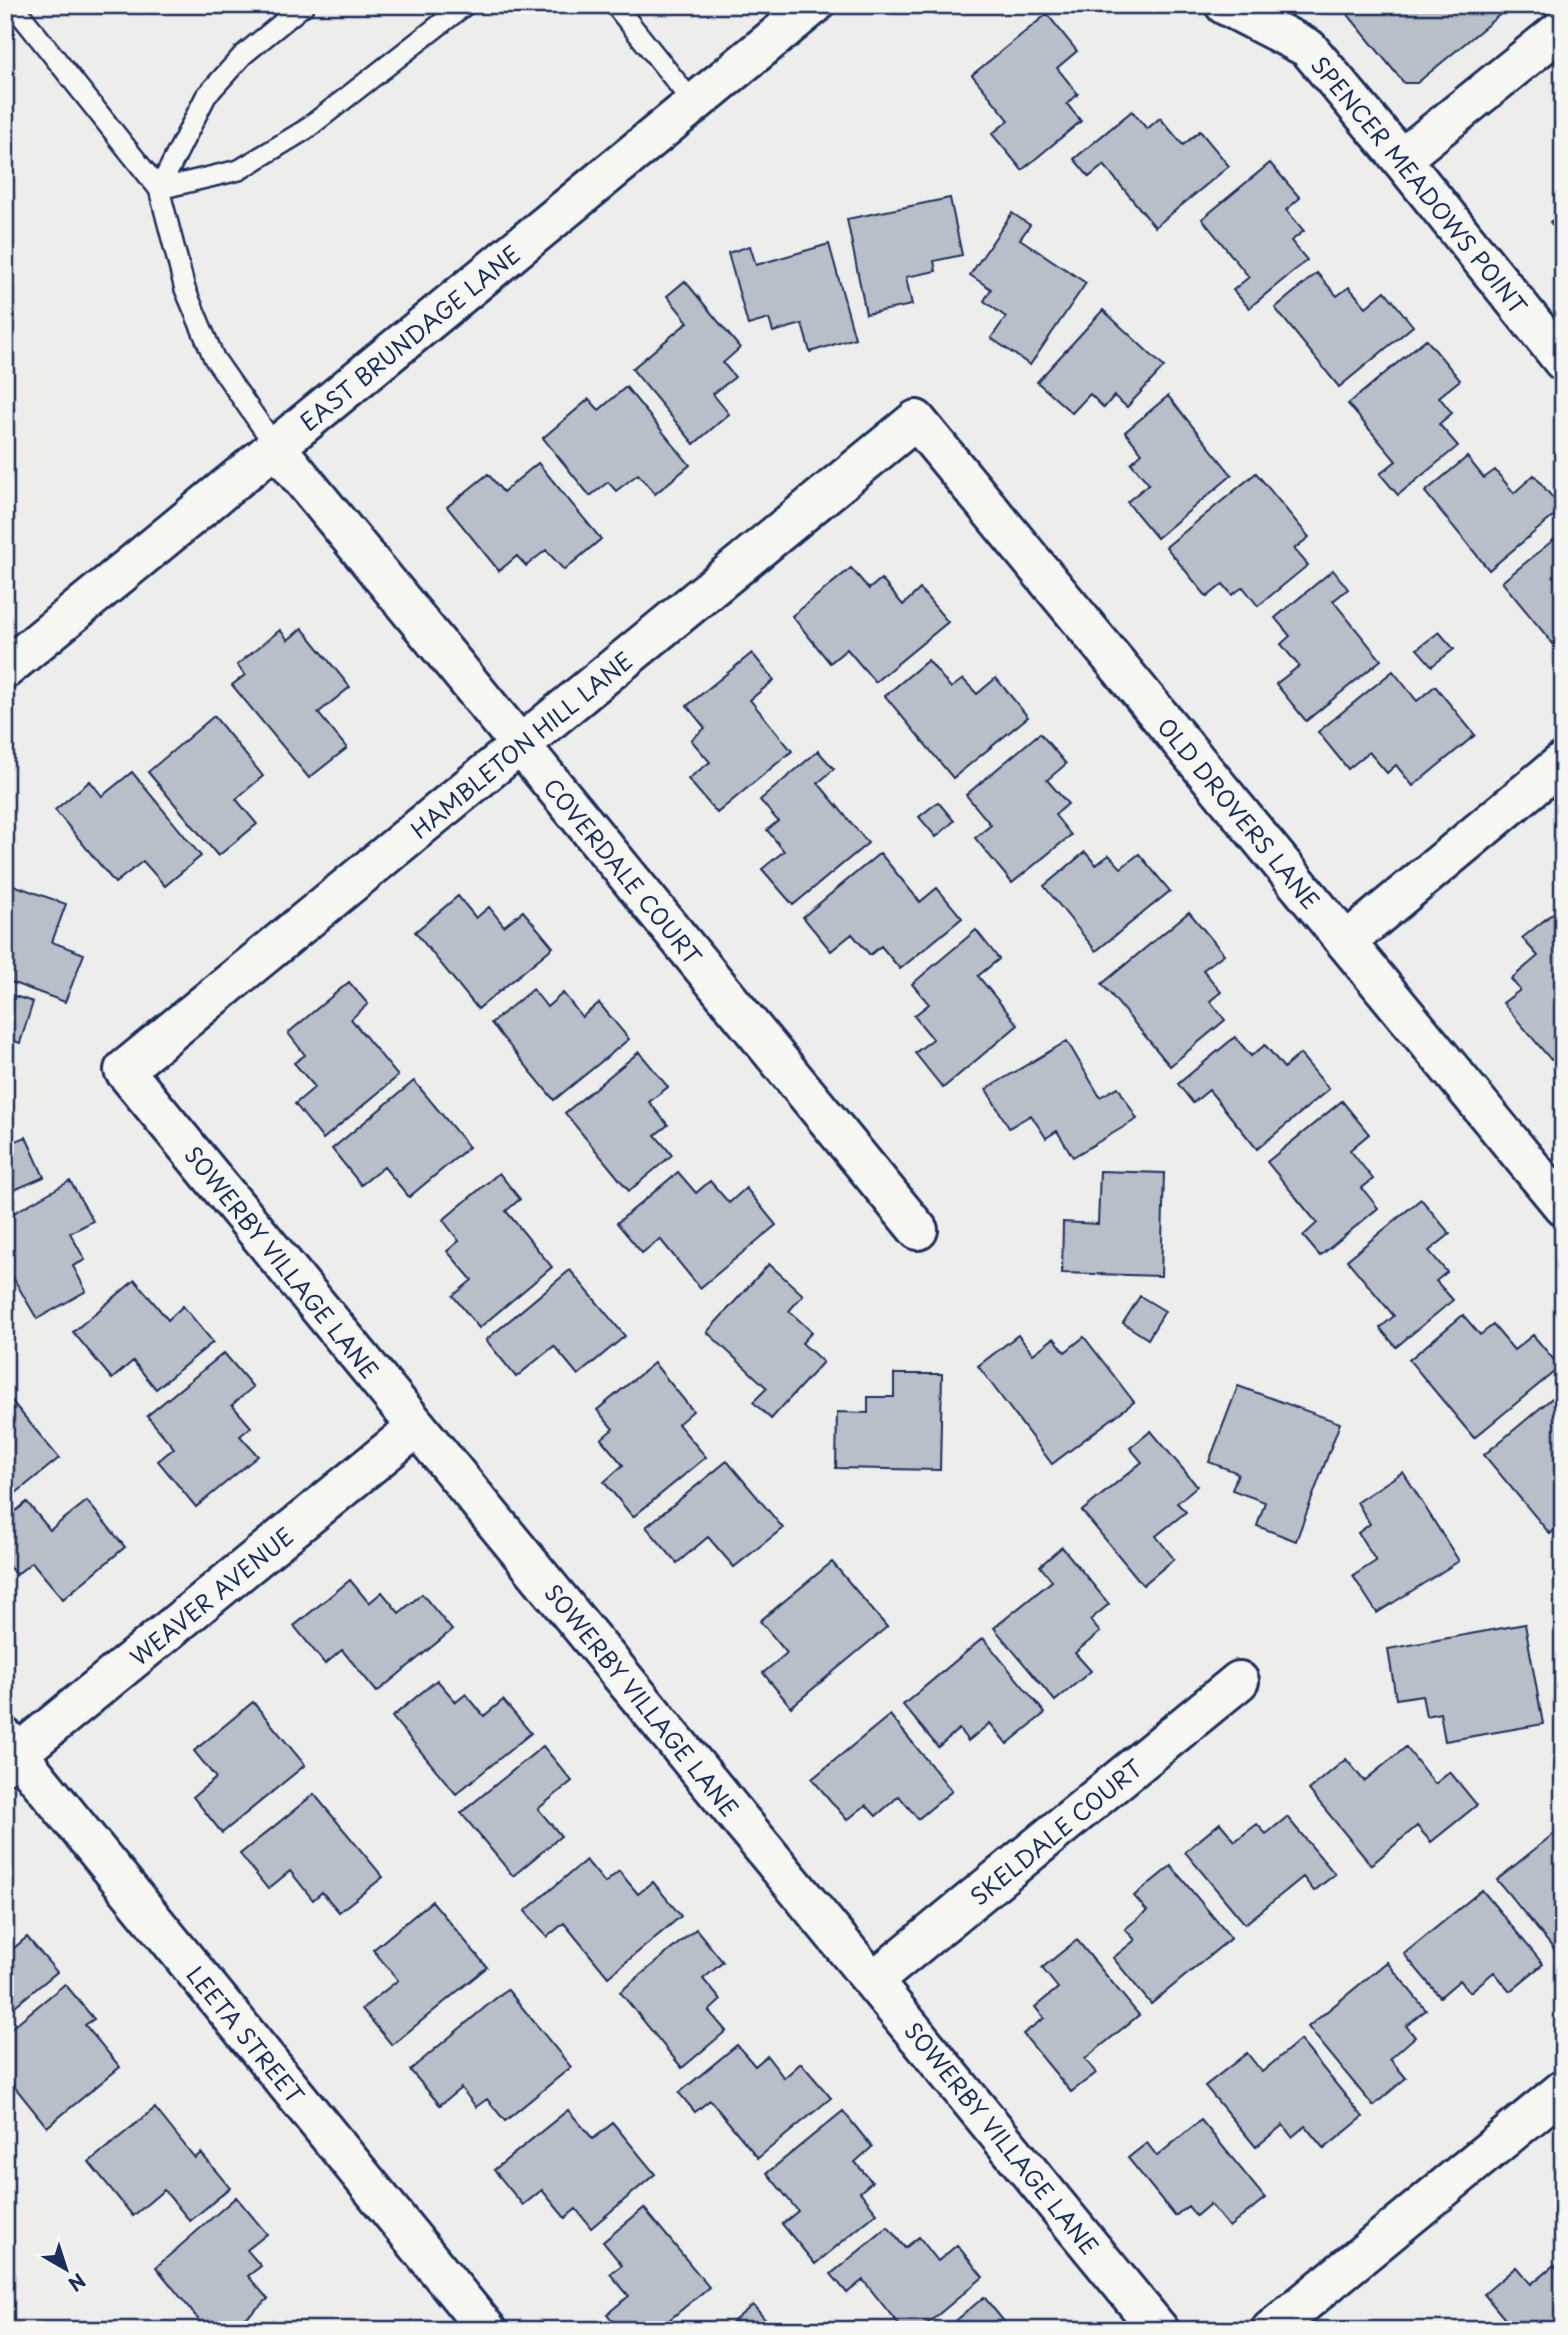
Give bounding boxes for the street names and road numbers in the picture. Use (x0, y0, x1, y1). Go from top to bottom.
street label: SPENCER MEADOWS POINT (1304, 47, 1536, 322)
street label: EAST BRUNDAGE LANE (291, 236, 527, 438)
street label: HAMBLETON HILL LANE (402, 643, 639, 846)
street label: OLD DROVERS LANE (1150, 710, 1329, 916)
street label: COVERDALE COURT (536, 770, 711, 972)
street label: SOWERBY VILLAGE LANE (177, 1138, 387, 1386)
street label: WEAVER AVENUE (122, 1518, 300, 1673)
street label: SOWERBY VILLAGE LANE (537, 1576, 747, 1824)
street label: SKELDALE COURT (962, 1750, 1150, 1913)
street label: LEETA STREET (179, 1958, 313, 2111)
street label: SOWERBY VILLAGE LANE (897, 2014, 1107, 2262)

